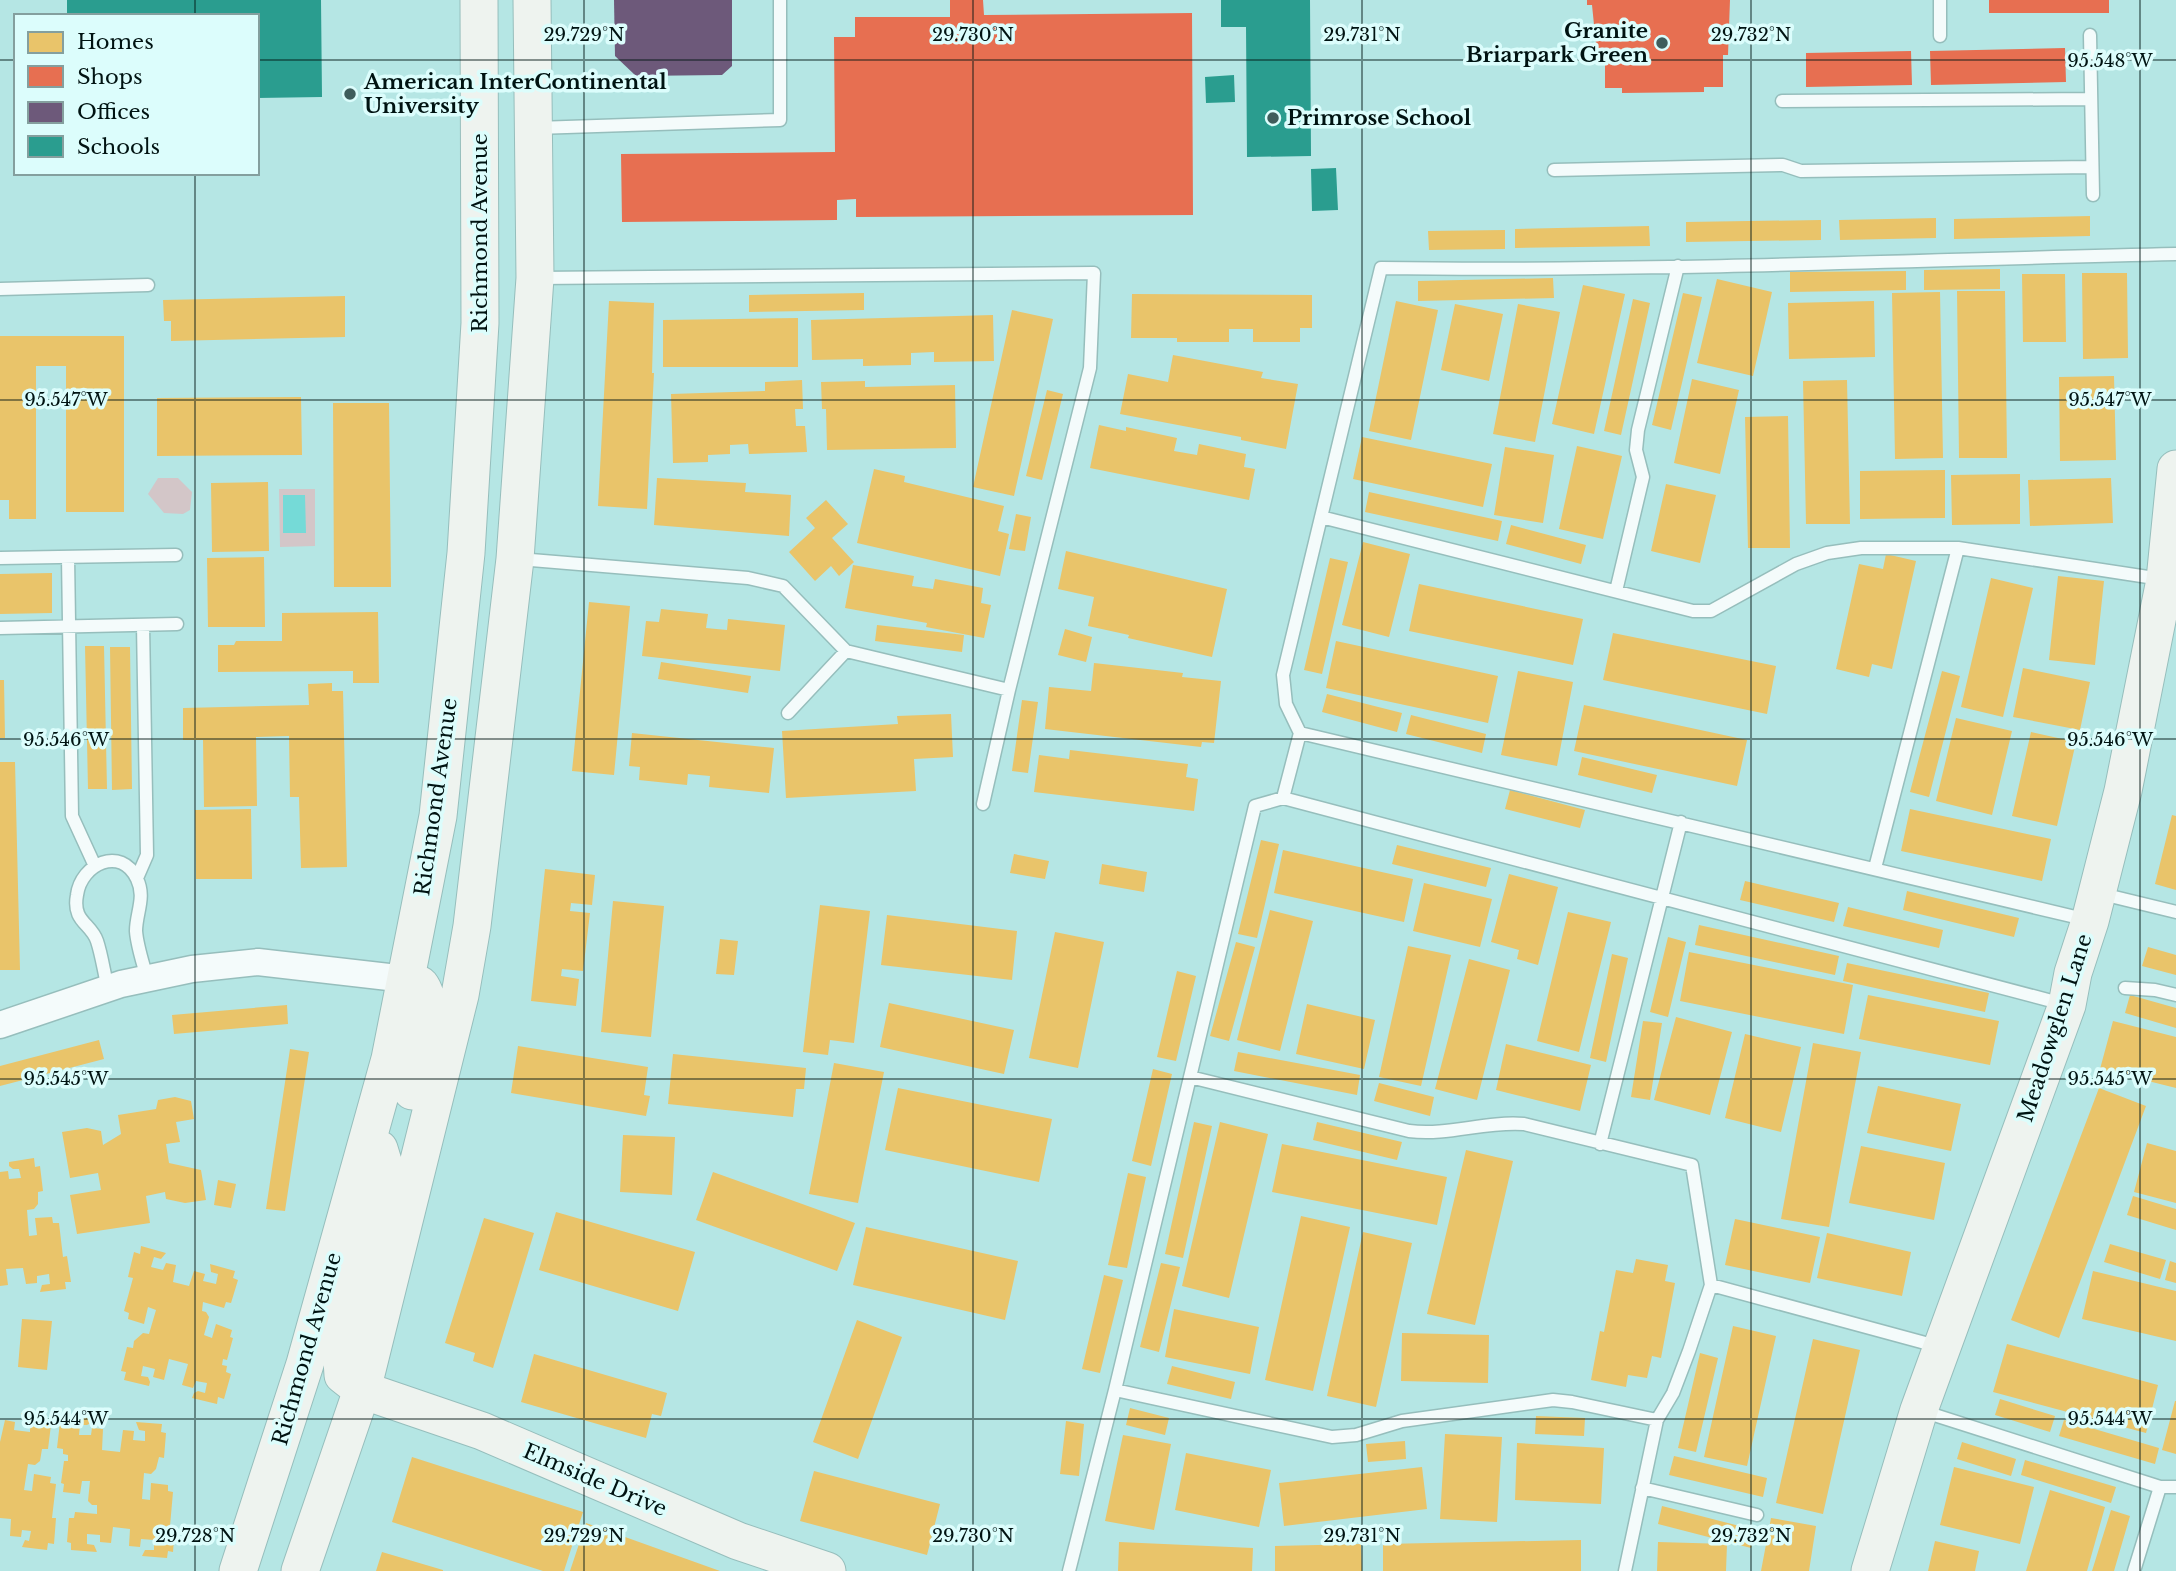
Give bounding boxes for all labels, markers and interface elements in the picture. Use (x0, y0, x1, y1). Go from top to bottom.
legend (14, 14, 259, 175)
place label: Granite Briarpark Green (1466, 18, 1648, 68)
text: 29.729°N (544, 24, 624, 46)
text: 29.730°N (932, 24, 1014, 46)
text: 29.731°N (1323, 24, 1401, 46)
text: 29.732°N (1711, 24, 1791, 46)
text: Homes (77, 29, 154, 55)
marker: Granite Briarpark Green (1654, 35, 1670, 51)
text: 95.548°W (2067, 50, 2154, 72)
text: Shops (77, 64, 143, 90)
place label: American InterContinental University (363, 69, 667, 119)
marker: American InterContinental University (342, 86, 358, 102)
text: Offices (77, 99, 150, 125)
place label: Primrose School (1287, 105, 1472, 131)
marker: Primrose School (1265, 110, 1281, 126)
street label: Richmond Avenue (467, 133, 493, 333)
text: Schools (77, 134, 160, 160)
text: 95.547°W (24, 389, 109, 411)
text: 95.547°W (2068, 389, 2153, 411)
street label: Richmond Avenue (409, 696, 463, 898)
text: 95.546°W (23, 729, 110, 751)
text: 95.546°W (2067, 729, 2154, 751)
street label: Meadowglen Lane (2012, 931, 2098, 1125)
text: 95.545°W (24, 1068, 109, 1090)
text: 95.545°W (2068, 1068, 2153, 1090)
street label: Richmond Avenue (267, 1250, 347, 1448)
text: 95.544°W (24, 1408, 109, 1430)
text: 95.544°W (2068, 1408, 2153, 1430)
street label: Elmside Drive (519, 1438, 671, 1522)
text: 29.728°N (155, 1525, 235, 1547)
text: 29.729°N (544, 1525, 624, 1547)
text: 29.730°N (932, 1525, 1014, 1547)
text: 29.731°N (1323, 1525, 1401, 1547)
text: 29.732°N (1711, 1525, 1791, 1547)

